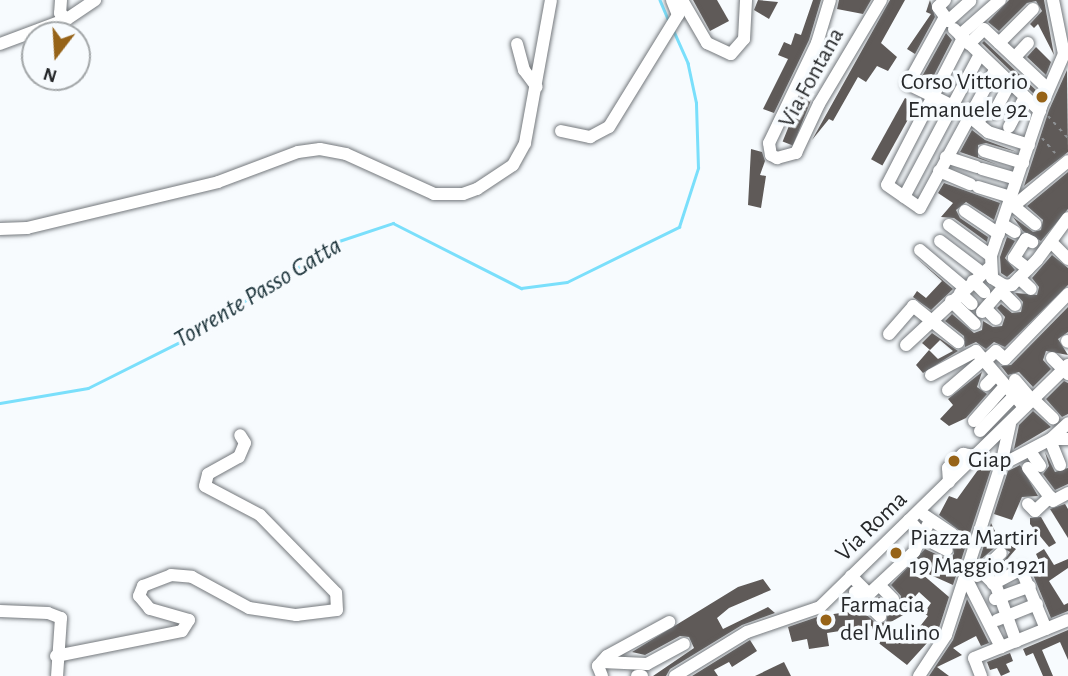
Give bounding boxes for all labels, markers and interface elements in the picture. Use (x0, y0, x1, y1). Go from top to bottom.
north arrow (21, 21, 91, 91)
street label: Via Fontana (773, 23, 851, 133)
text: N (41, 64, 59, 86)
place label: Corso Vittorio Emanuele 92 (901, 69, 1028, 125)
marker: Corso Vittorio Emanuele 92 (1034, 89, 1050, 105)
water label: Torrente Passo Gatta (168, 231, 348, 355)
place label: Giap (968, 447, 1012, 475)
marker: Giap (946, 453, 962, 469)
street label: Via Roma (830, 486, 914, 568)
place label: Piazza Martiri 19 Maggio 1921 (910, 525, 1047, 581)
marker: Piazza Martiri 19 Maggio 1921 (888, 545, 904, 561)
place label: Farmacia del Mulino (840, 592, 940, 648)
marker: Farmacia del Mulino (818, 612, 834, 628)

